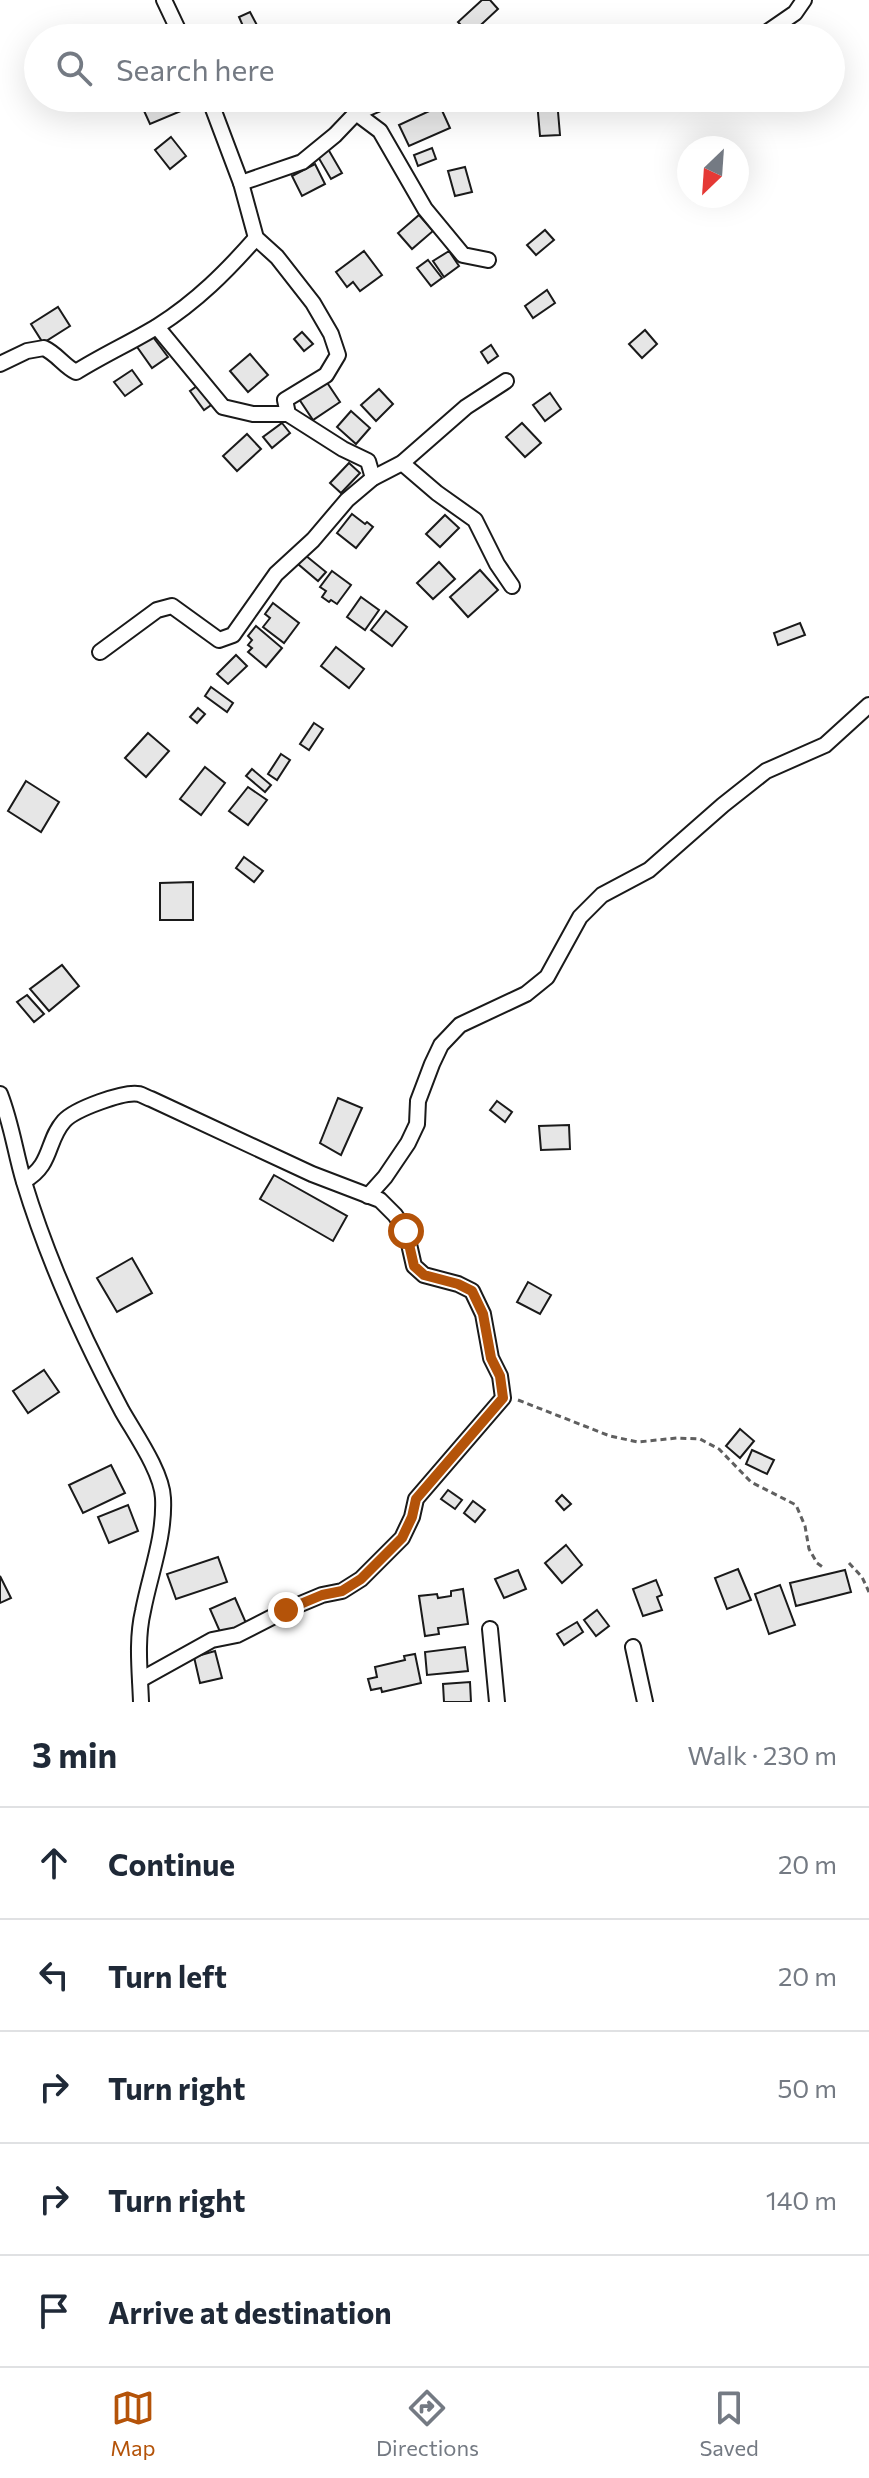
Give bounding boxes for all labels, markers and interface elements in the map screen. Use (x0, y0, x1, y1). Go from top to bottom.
search box (24, 24, 845, 112)
icon: search (52, 46, 96, 90)
text: Search here (116, 50, 275, 87)
north arrow (677, 136, 749, 208)
route start (388, 1213, 424, 1249)
route end (268, 1592, 304, 1628)
text: 3 min (32, 1733, 117, 1775)
text: Walk · 230 m (688, 1739, 837, 1770)
icon: ahead (32, 1841, 76, 1885)
text: Continue (108, 1845, 235, 1882)
text: 20 m (778, 1848, 837, 1879)
icon: left (32, 1953, 76, 1997)
text: Turn left (108, 1957, 227, 1994)
text: 20 m (778, 1960, 837, 1991)
icon: right (32, 2065, 76, 2109)
text: Turn right (108, 2069, 245, 2106)
text: 50 m (777, 2072, 837, 2103)
icon: right (32, 2177, 76, 2221)
text: Turn right (108, 2181, 245, 2218)
text: 140 m (766, 2184, 837, 2215)
icon: arrive (32, 2289, 76, 2333)
text: Arrive at destination (108, 2293, 392, 2330)
tab: Map (110, 2386, 156, 2461)
tab: Directions (376, 2386, 479, 2461)
tab: Saved (699, 2386, 759, 2461)

